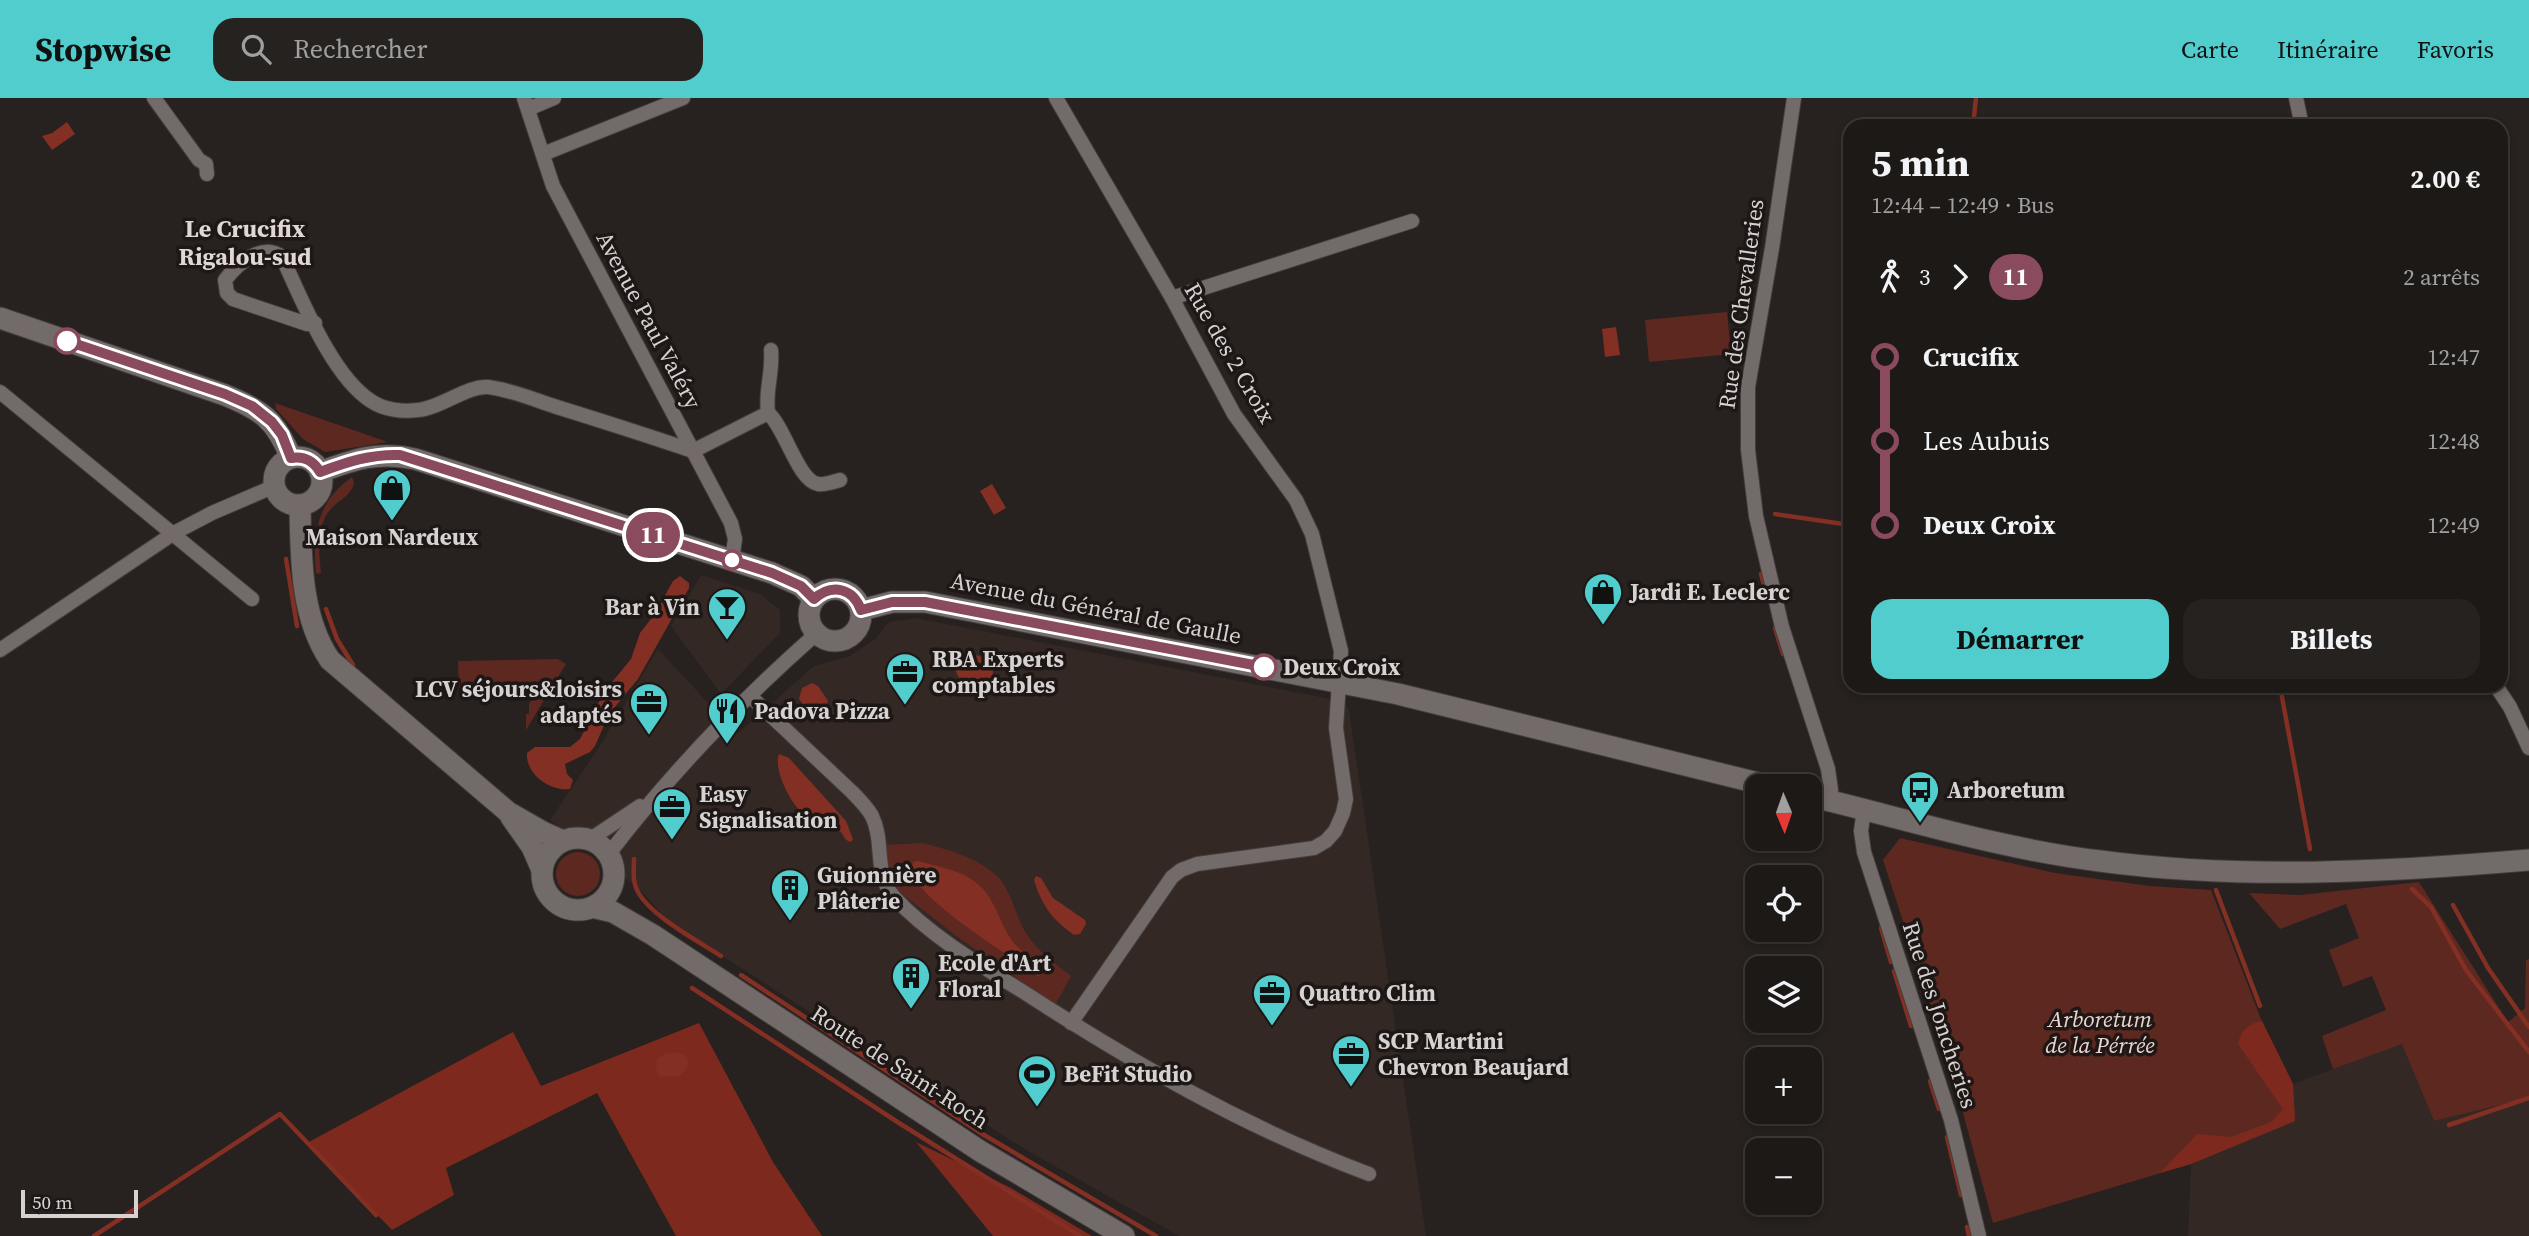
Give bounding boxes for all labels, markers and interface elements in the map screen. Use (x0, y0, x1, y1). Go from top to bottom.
search box (213, 18, 703, 81)
text: Stopwise (35, 27, 171, 72)
icon: search (237, 30, 275, 68)
text: Rechercher (293, 31, 427, 67)
text: Carte (2181, 33, 2239, 66)
text: Itinéraire (2277, 33, 2379, 66)
text: Favoris (2417, 33, 2494, 66)
text: 5 min (1871, 137, 1970, 189)
text: 2.00 € (2410, 161, 2480, 197)
text: 12:44 – 12:49 · Bus (1871, 189, 2054, 221)
street label: Rue des Chevalleries (1710, 197, 1772, 411)
district label: Le Crucifix Rigalou-sud (179, 212, 311, 273)
street label: Avenue Paul Valéry (589, 226, 709, 415)
icon: walk (1871, 258, 1909, 296)
icon: forward (1941, 258, 1979, 296)
text: 11 (2003, 260, 2029, 293)
text: 3 (1919, 261, 1931, 293)
text: 2 arrêts (2403, 261, 2480, 293)
street label: Rue des 2 Croix (1177, 277, 1283, 429)
unlabelled marker (54, 328, 80, 354)
text: Crucifix (1923, 339, 2019, 375)
text: 12:47 (2427, 341, 2480, 373)
text: Les Aubuis (1923, 423, 2050, 459)
text: 12:48 (2427, 425, 2480, 457)
shop icon: Maison Nardeux (371, 467, 413, 522)
text: Deux Croix (1923, 507, 2056, 543)
text: 12:49 (2427, 509, 2480, 541)
line badge: 11 (622, 512, 684, 558)
text: 11 (640, 518, 666, 551)
place label: Maison Nardeux (306, 521, 479, 553)
unlabelled marker (722, 550, 742, 570)
street label: Avenue du Général de Gaulle (948, 564, 1244, 652)
shop icon: Jardi E. Leclerc (1582, 571, 1624, 626)
place label: Jardi E. Leclerc (1628, 576, 1790, 608)
bar icon: Bar à Vin (706, 586, 748, 641)
place label: Bar à Vin (605, 591, 700, 623)
button: Démarrer (1871, 599, 2169, 679)
button: Billets (2183, 599, 2480, 679)
place label: RBA Experts comptables (932, 643, 1064, 701)
office icon: RBA Experts comptables (884, 651, 926, 706)
place label: Deux Croix (1283, 651, 1401, 683)
marker: Deux Croix (1251, 654, 1277, 680)
place label: LCV séjours&loisirs adaptés (415, 673, 622, 731)
office icon: LCV séjours&loisirs adaptés (628, 681, 670, 736)
restaurant icon: Padova Pizza (706, 690, 748, 745)
place label: Padova Pizza (754, 695, 891, 727)
bus stop icon: Arboretum (1899, 769, 1941, 824)
north arrow (1745, 774, 1822, 850)
map controls (1745, 774, 1822, 1215)
place label: Arboretum (1947, 774, 2065, 806)
place label: Easy Signalisation (699, 778, 837, 836)
office icon: Easy Signalisation (651, 786, 693, 841)
place label: Guionnière Plâterie (817, 859, 936, 917)
button: locate (1745, 865, 1822, 942)
building icon: Guionnière Plâterie (769, 867, 811, 922)
street label: Rue des Joncheries (1895, 917, 1985, 1113)
place label: Ecole d'Art Floral (938, 947, 1052, 1005)
building icon: Ecole d'Art Floral (890, 955, 932, 1010)
button: layers (1745, 956, 1822, 1033)
office icon: Quattro Clim (1251, 972, 1293, 1027)
place label: Quattro Clim (1299, 977, 1436, 1009)
street label: Route de Saint-Roch (805, 997, 995, 1137)
park label: Arboretum de la Pérrée (2045, 1003, 2155, 1061)
place label: SCP Martini Chevron Beaujard (1378, 1025, 1569, 1083)
office icon: SCP Martini Chevron Beaujard (1330, 1033, 1372, 1088)
button: + (1745, 1047, 1822, 1124)
sports icon: BeFit Studio (1016, 1053, 1058, 1108)
place label: BeFit Studio (1064, 1058, 1192, 1090)
button: − (1745, 1138, 1822, 1215)
scale bar (21, 1187, 138, 1219)
text: 50 m (32, 1189, 73, 1215)

